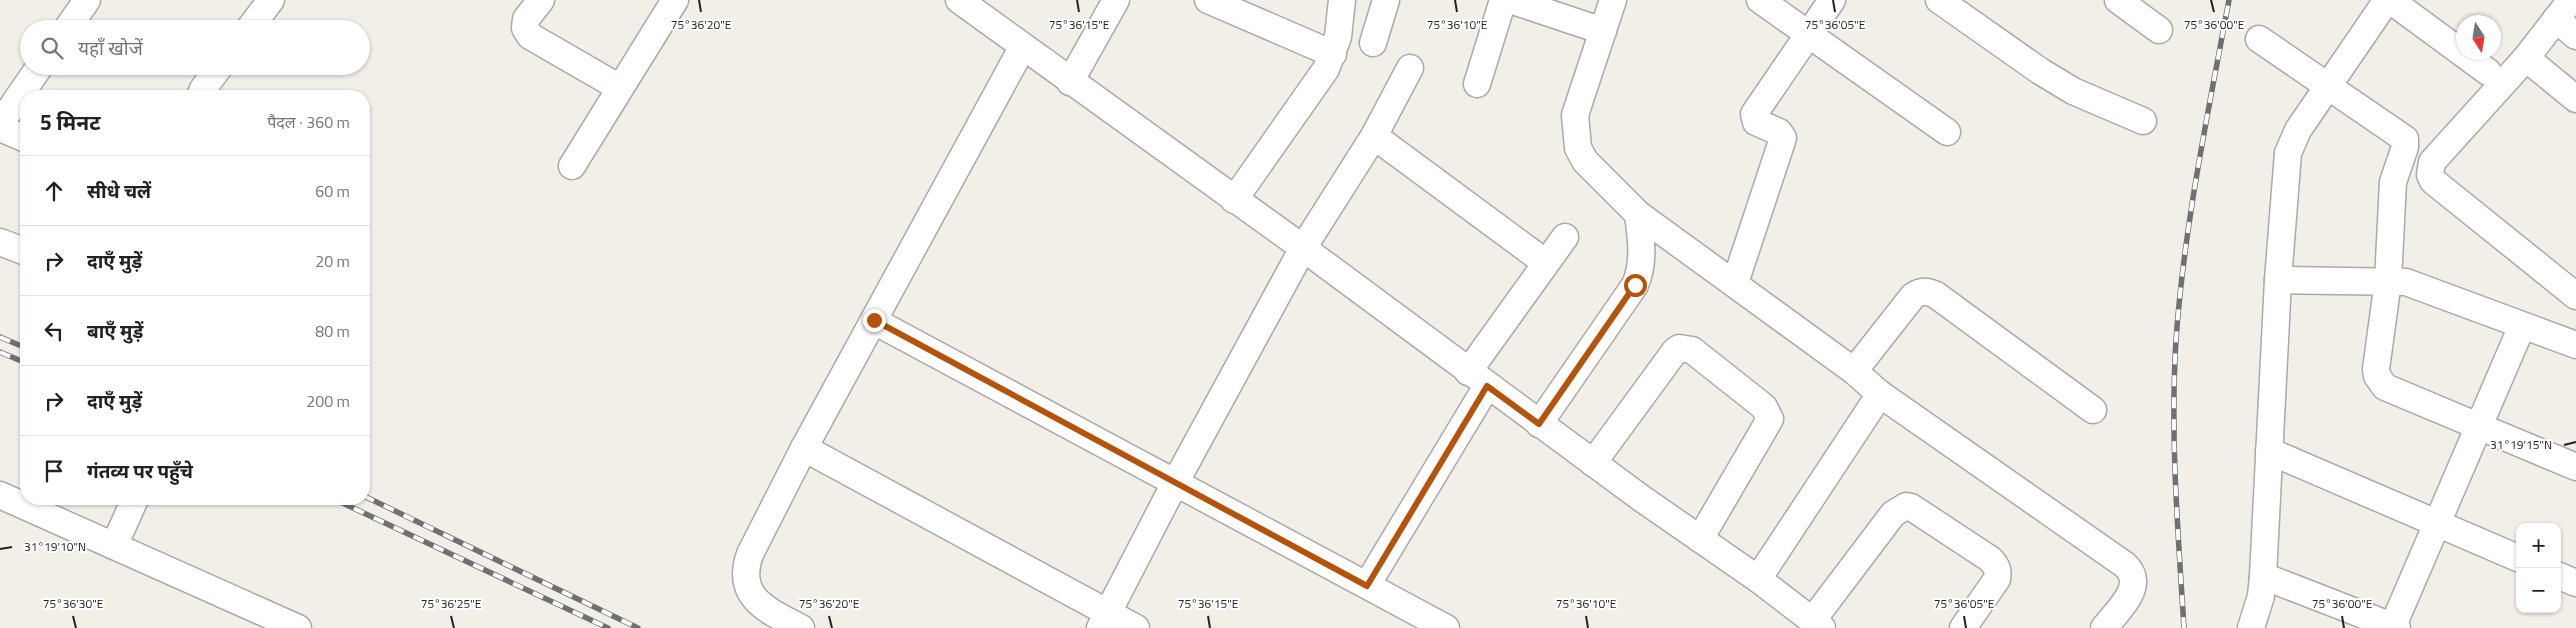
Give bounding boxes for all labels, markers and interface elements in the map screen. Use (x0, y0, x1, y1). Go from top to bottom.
text: 75°36'20"E (671, 15, 732, 34)
text: 75°36'15"E (1049, 15, 1110, 34)
text: 75°36'10"E (1427, 15, 1488, 34)
text: 75°36'05"E (1805, 15, 1866, 34)
text: 75°36'00"E (2184, 15, 2245, 34)
north arrow (2456, 15, 2501, 60)
search box (20, 20, 370, 75)
text: यहाँ खोजें (78, 33, 143, 62)
icon: search (38, 34, 66, 62)
text: 5 मिनट (40, 106, 100, 138)
text: पैदल · 360 m (267, 110, 350, 134)
text: सीधे चलें (87, 176, 151, 205)
icon: ahead (40, 177, 68, 205)
text: 60 m (315, 179, 350, 203)
text: दाएँ मुड़ें (87, 246, 142, 275)
icon: right (40, 247, 68, 275)
text: 20 m (315, 249, 350, 273)
route start (1624, 274, 1647, 297)
route end (863, 309, 886, 332)
text: बाएँ मुड़ें (87, 316, 143, 345)
icon: left (40, 317, 68, 345)
text: 80 m (315, 319, 350, 343)
text: दाएँ मुड़ें (87, 386, 142, 415)
icon: right (40, 387, 68, 415)
text: 200 m (306, 389, 350, 413)
text: 31°19'15"N (2490, 435, 2552, 454)
text: गंतव्य पर पहुँचे (87, 456, 193, 485)
icon: arrive (40, 457, 68, 485)
map controls (2516, 523, 2561, 613)
button: + (2516, 523, 2561, 568)
text: 31°19'10"N (24, 537, 86, 556)
button: − (2516, 568, 2561, 613)
text: 75°36'30"E (43, 594, 104, 613)
text: 75°36'25"E (421, 594, 482, 613)
text: 75°36'20"E (799, 594, 860, 613)
text: 75°36'15"E (1178, 594, 1239, 613)
text: 75°36'10"E (1556, 594, 1617, 613)
text: 75°36'05"E (1934, 594, 1995, 613)
text: 75°36'00"E (2312, 594, 2373, 613)

